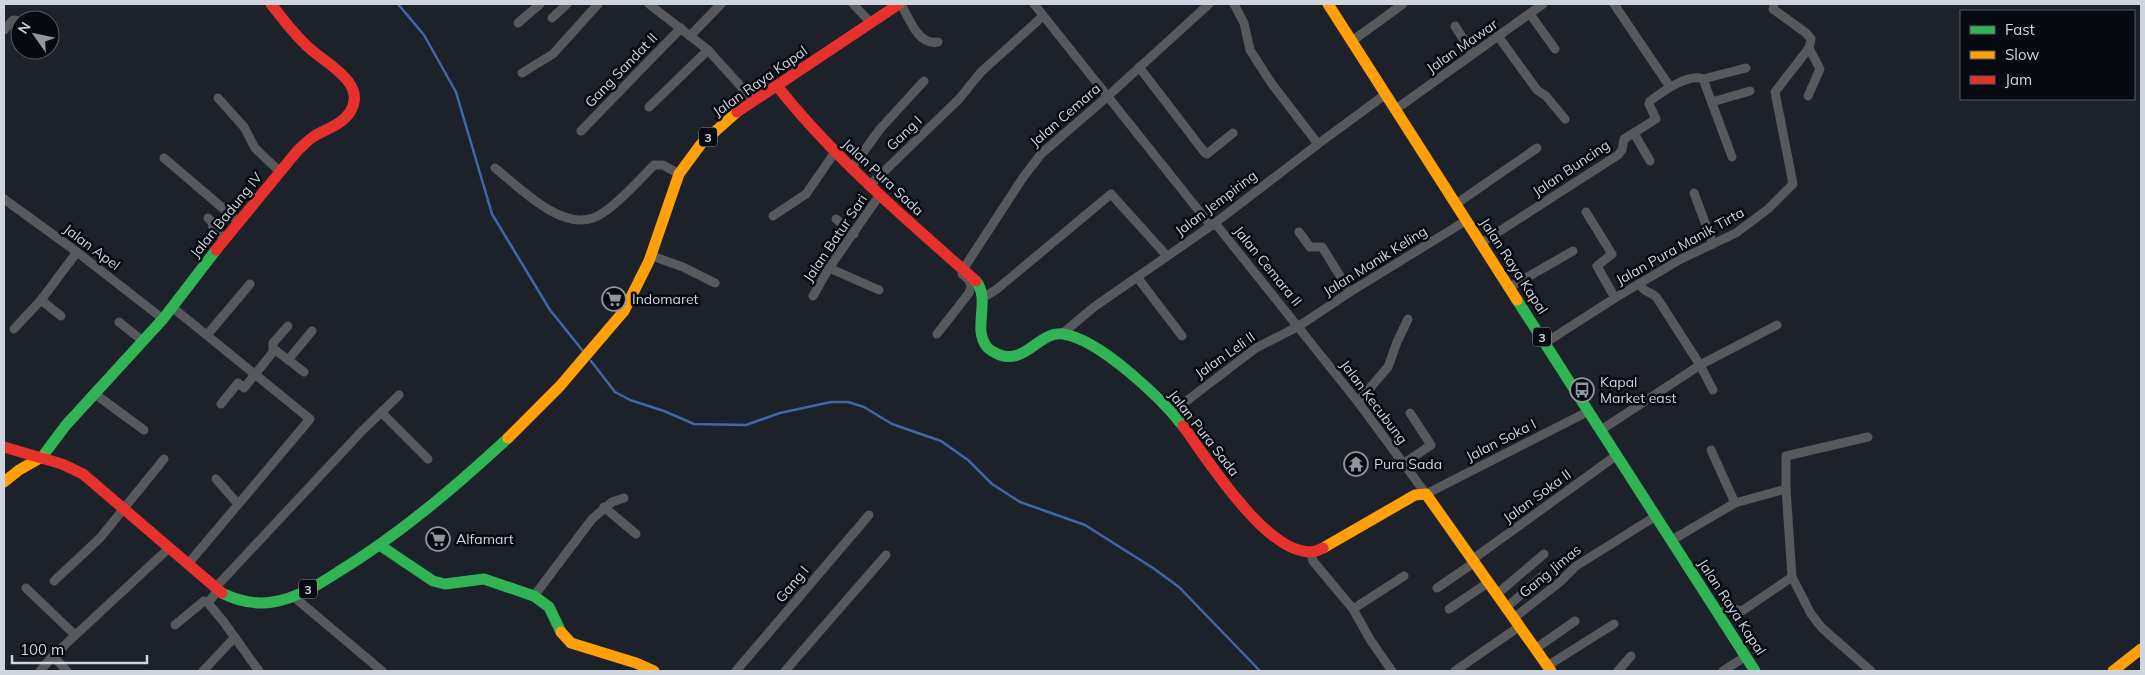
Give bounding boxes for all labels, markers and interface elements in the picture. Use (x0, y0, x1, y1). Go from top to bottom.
north arrow (10, 10, 60, 60)
legend (1960, 10, 2135, 100)
street label: Jalan Mawar (1423, 14, 1502, 77)
text: N (14, 19, 35, 37)
text: Fast (2005, 20, 2035, 39)
street label: Gang Sandat II (581, 29, 661, 111)
street label: Jalan Raya Kapal (709, 42, 811, 120)
text: Slow (2005, 45, 2039, 64)
text: Jam (2005, 70, 2032, 89)
street label: Jalan Cemara (1026, 80, 1104, 150)
street label: Gang I (882, 112, 926, 154)
road number: 3 (699, 128, 717, 146)
street label: Jalan Pura Sada (839, 135, 927, 219)
street label: Jalan Buncing (1529, 136, 1613, 200)
street label: Jalan Jempiring (1171, 166, 1261, 240)
street label: Jalan Badung IV (186, 168, 266, 261)
street label: Jalan Batur Sari (799, 191, 871, 285)
street label: Jalan Pura Manik Tirta (1613, 203, 1747, 289)
street label: Jalan Raya Kapal (1476, 214, 1552, 318)
street label: Jalan Apel (60, 220, 124, 274)
street label: Jalan Cemara II (1230, 222, 1306, 310)
street label: Jalan Manik Keling (1320, 222, 1430, 300)
supermarket icon: Indomaret (601, 286, 627, 312)
place label: Indomaret (632, 290, 699, 308)
street label: Jalan Leli II (1191, 328, 1259, 382)
road number: 3 (1533, 328, 1551, 347)
street label: Jalan Kecubung (1336, 356, 1412, 448)
place label: Kapal Market east (1600, 373, 1677, 407)
bus stop icon: Kapal Market east (1569, 377, 1595, 403)
street label: Jalan Pura Sada (1165, 386, 1243, 480)
street label: Jalan Soka I (1463, 415, 1539, 465)
temple icon: Pura Sada (1343, 451, 1369, 477)
place label: Pura Sada (1374, 455, 1442, 473)
street label: Jalan Soka II (1499, 465, 1575, 527)
supermarket icon: Alfamart (425, 526, 451, 552)
place label: Alfamart (456, 530, 514, 548)
street label: Gang Jimas (1515, 541, 1585, 601)
street label: Jalan Raya Kapal (1694, 555, 1770, 659)
street label: Gang I (771, 562, 813, 606)
road number: 3 (299, 580, 317, 598)
scale bar (12, 632, 148, 664)
text: 100 m (20, 640, 64, 659)

